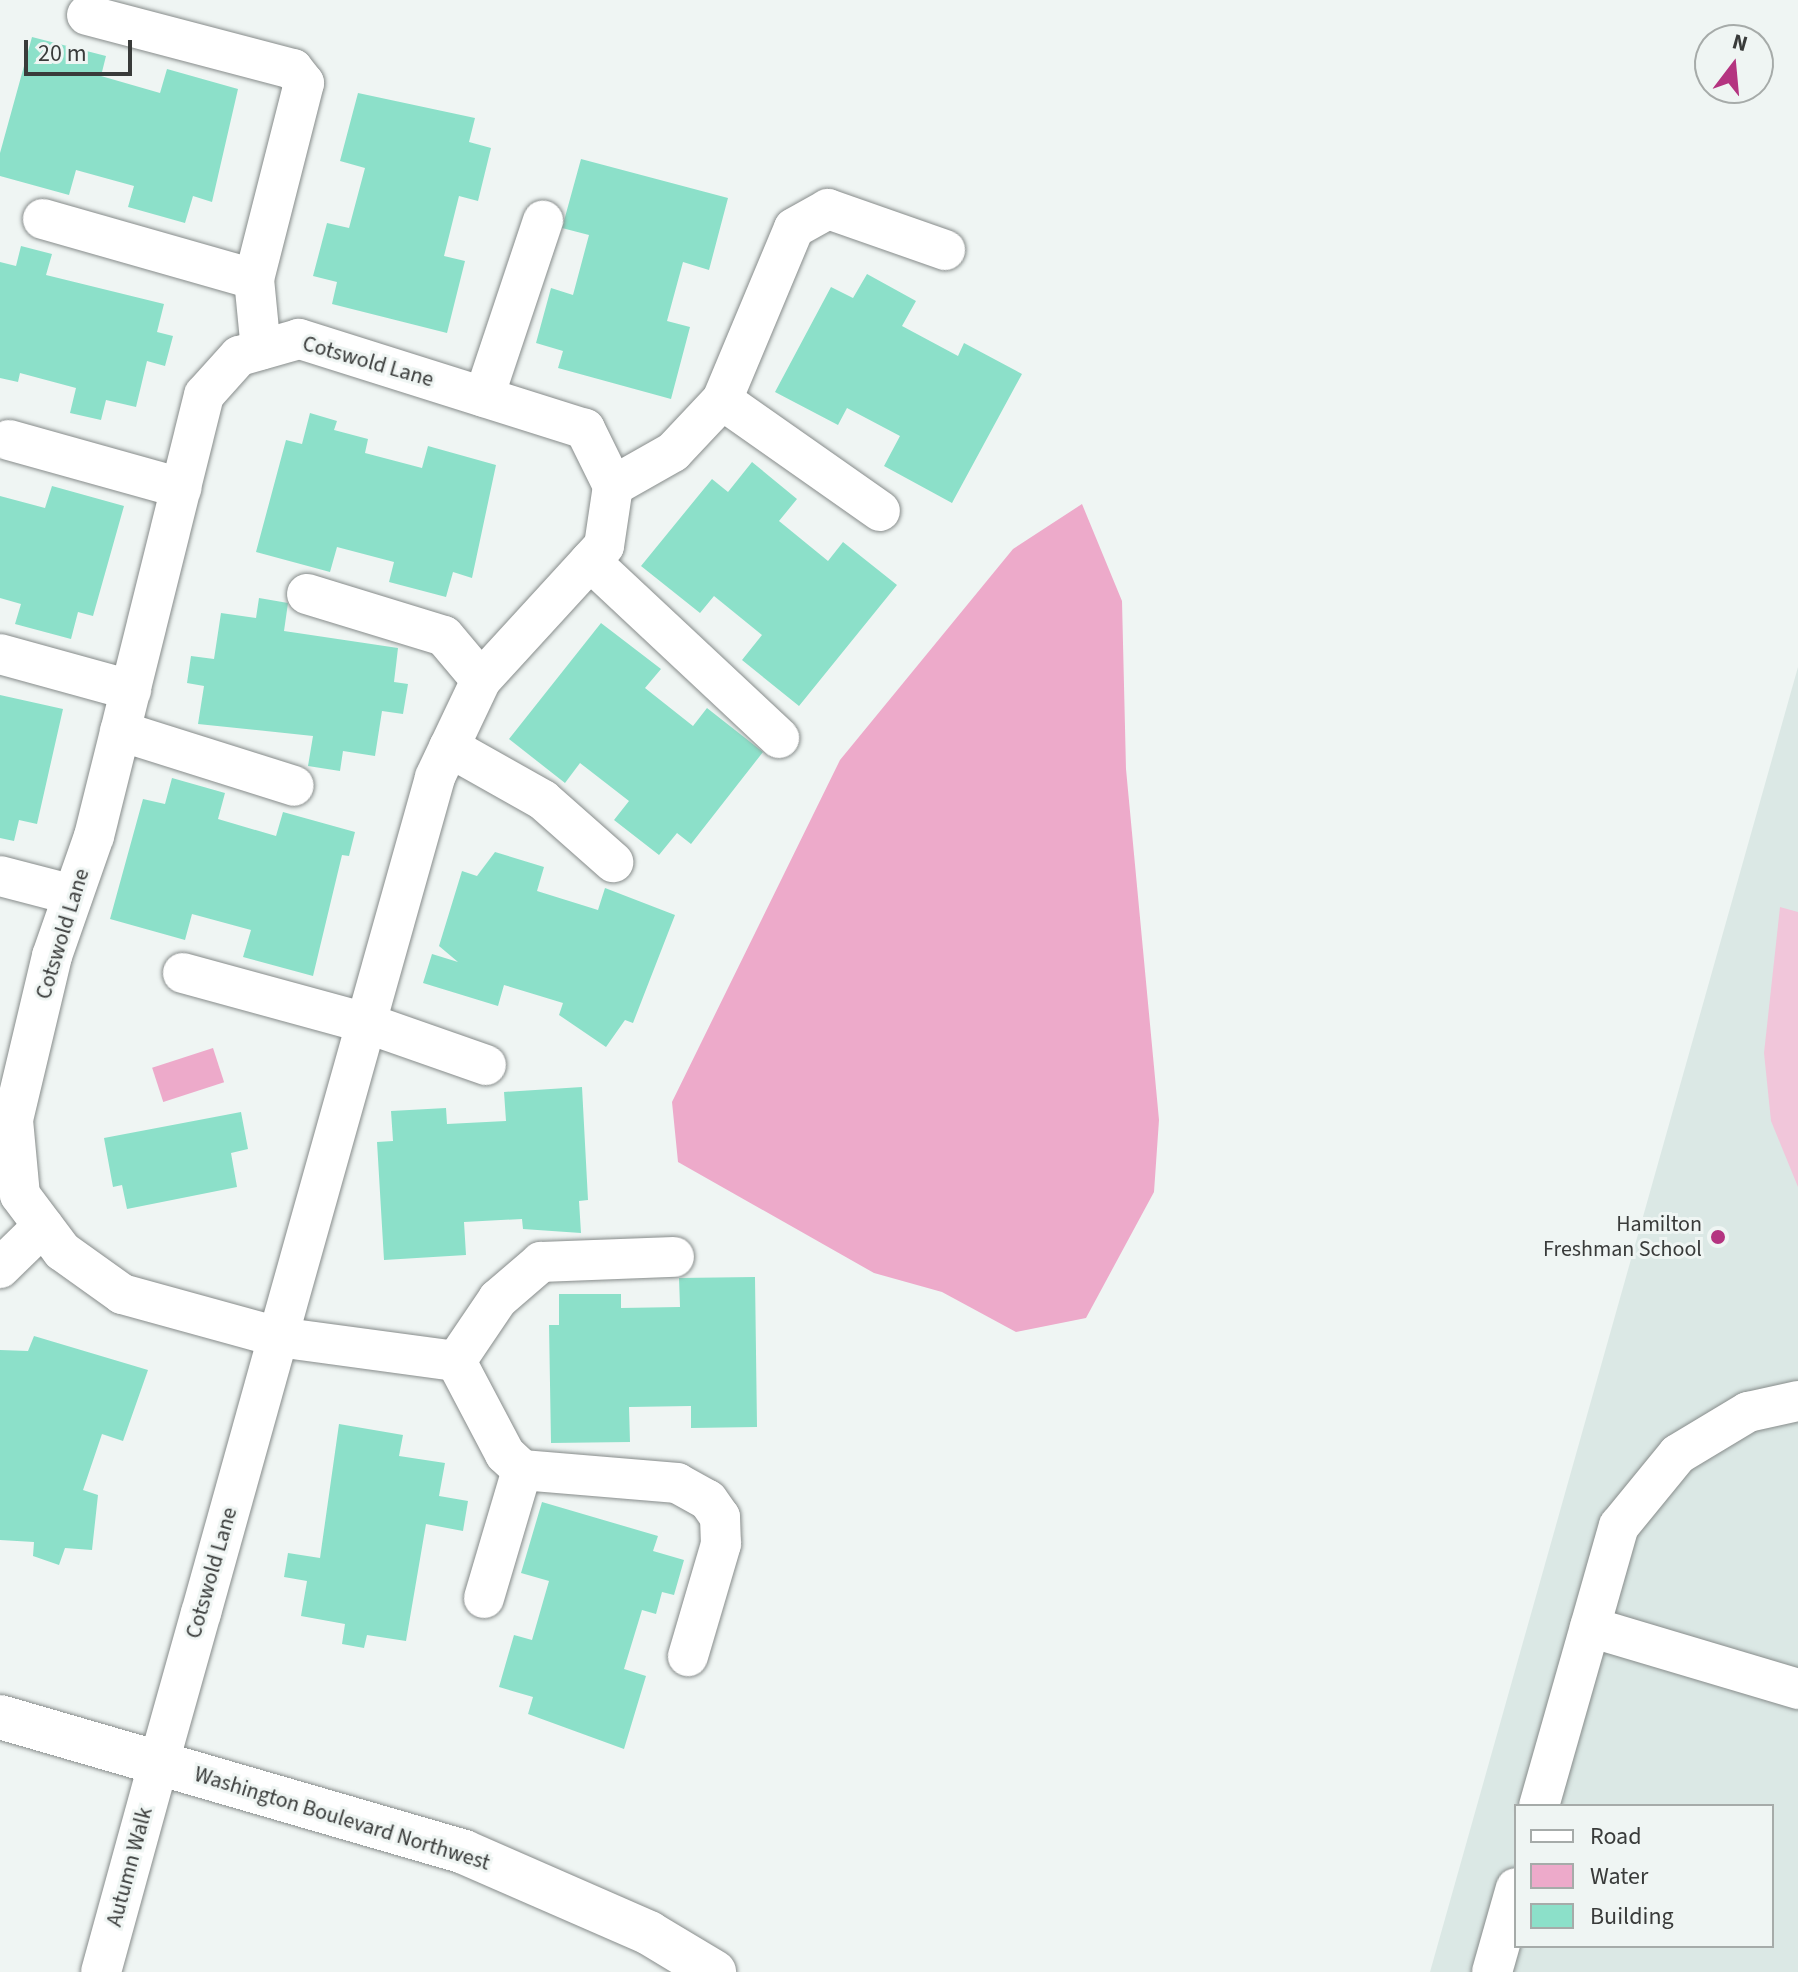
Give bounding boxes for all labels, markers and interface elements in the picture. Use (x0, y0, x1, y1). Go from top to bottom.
scale bar (28, 24, 136, 74)
north arrow (1694, 24, 1774, 104)
text: N (1729, 25, 1752, 60)
text: 20 m (38, 36, 87, 71)
street label: Cotswold Lane (299, 331, 437, 393)
street label: Cotswold Lane (31, 866, 95, 1002)
place label: Hamilton Freshman School (1543, 1211, 1702, 1262)
marker: Hamilton Freshman School (1709, 1228, 1727, 1246)
street label: Cotswold Lane (181, 1504, 243, 1642)
street label: Washington Boulevard Northwest (191, 1761, 493, 1877)
street label: Autumn Walk (101, 1804, 159, 1930)
legend (1514, 1804, 1774, 1948)
text: Road (1590, 1819, 1642, 1854)
text: Water (1590, 1859, 1648, 1894)
text: Building (1590, 1899, 1674, 1934)

